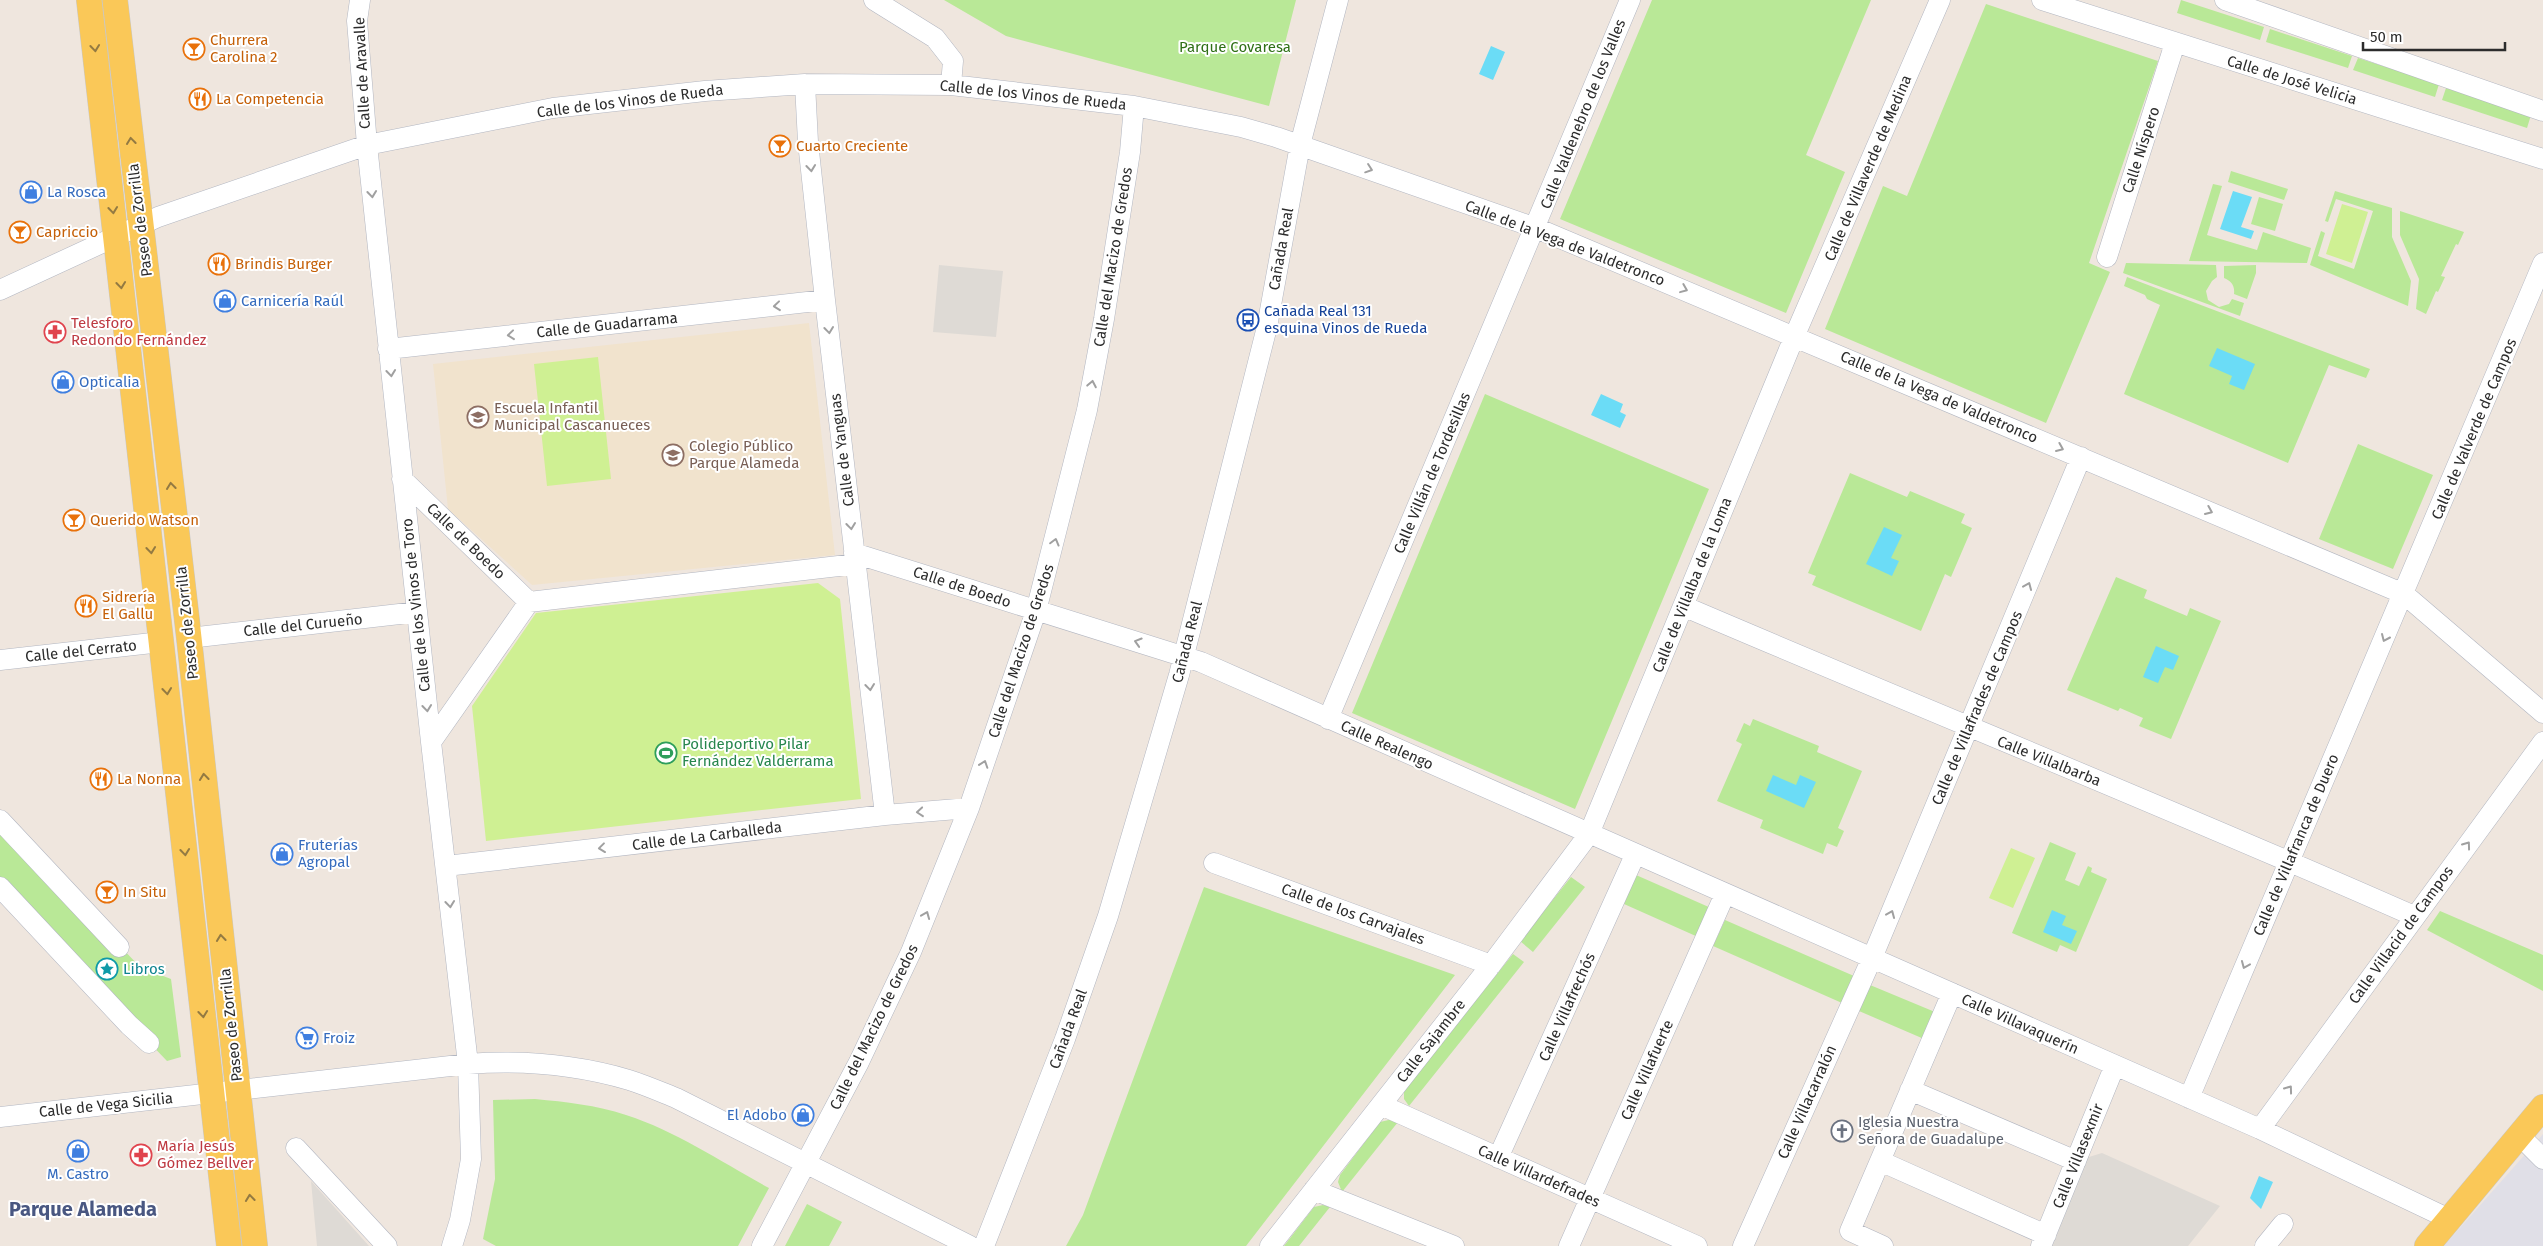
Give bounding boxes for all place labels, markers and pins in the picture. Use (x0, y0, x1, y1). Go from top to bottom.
place label: Churrera Carolina 2 (210, 31, 278, 66)
bar icon: Churrera Carolina 2 (182, 37, 206, 61)
restaurant icon: La Competencia (188, 87, 212, 111)
place label: La Competencia (216, 90, 324, 108)
bar icon: Cuarto Creciente (768, 134, 792, 158)
place label: Cuarto Creciente (796, 137, 908, 155)
shop icon: La Rosca (19, 180, 43, 204)
place label: La Rosca (47, 183, 106, 201)
bar icon: Capriccio (8, 220, 32, 244)
place label: Capriccio (36, 223, 98, 241)
restaurant icon: Brindis Burger (207, 252, 231, 276)
place label: Brindis Burger (235, 255, 332, 273)
shop icon: Carnicería Raúl (213, 289, 237, 313)
place label: Carnicería Raúl (241, 292, 344, 310)
place label: Cañada Real 131 esquina Vinos de Rueda (1264, 302, 1427, 337)
bus stop icon: Cañada Real 131 esquina Vinos de Rueda (1236, 308, 1260, 332)
place label: Telesforo Redondo Fernández (71, 314, 207, 349)
pharmacy icon: Telesforo Redondo Fernández (43, 320, 67, 344)
shop icon: Opticalia (51, 370, 75, 394)
place label: Opticalia (79, 373, 140, 391)
place label: Escuela Infantil Municipal Cascanueces (494, 399, 650, 434)
school or university icon: Escuela Infantil Municipal Cascanueces (466, 405, 490, 429)
place label: Colegio Público Parque Alameda (689, 437, 799, 472)
school or university icon: Colegio Público Parque Alameda (661, 443, 685, 467)
bar icon: Querido Watson (62, 508, 86, 532)
place label: Querido Watson (90, 511, 199, 529)
place label: Sidrería El Gallu (102, 588, 155, 623)
restaurant icon: Sidrería El Gallu (74, 594, 98, 618)
place label: Polideportivo Pilar Fernández Valderrama (682, 735, 834, 770)
sports icon: Polideportivo Pilar Fernández Valderrama (654, 741, 678, 765)
restaurant icon: La Nonna (89, 767, 113, 791)
place label: La Nonna (117, 770, 181, 788)
place label: Fruterías Agropal (298, 836, 358, 871)
shop icon: Fruterías Agropal (270, 842, 294, 866)
bar icon: In Situ (95, 880, 119, 904)
place label: In Situ (123, 883, 167, 901)
place icon: Libros (95, 957, 119, 981)
place label: Libros (123, 960, 165, 978)
supermarket icon: Froiz (295, 1026, 319, 1050)
place label: Froiz (323, 1029, 355, 1047)
shop icon: El Adobo (791, 1103, 815, 1127)
place label: El Adobo (727, 1106, 787, 1124)
place label: Iglesia Nuestra Señora de Guadalupe (1858, 1113, 2004, 1148)
church icon: Iglesia Nuestra Señora de Guadalupe (1830, 1119, 1854, 1143)
place label: María Jesús Gómez Bellver (157, 1137, 254, 1172)
shop icon: M. Castro (66, 1139, 90, 1163)
pharmacy icon: María Jesús Gómez Bellver (129, 1143, 153, 1167)
place label: M. Castro (47, 1165, 109, 1183)

